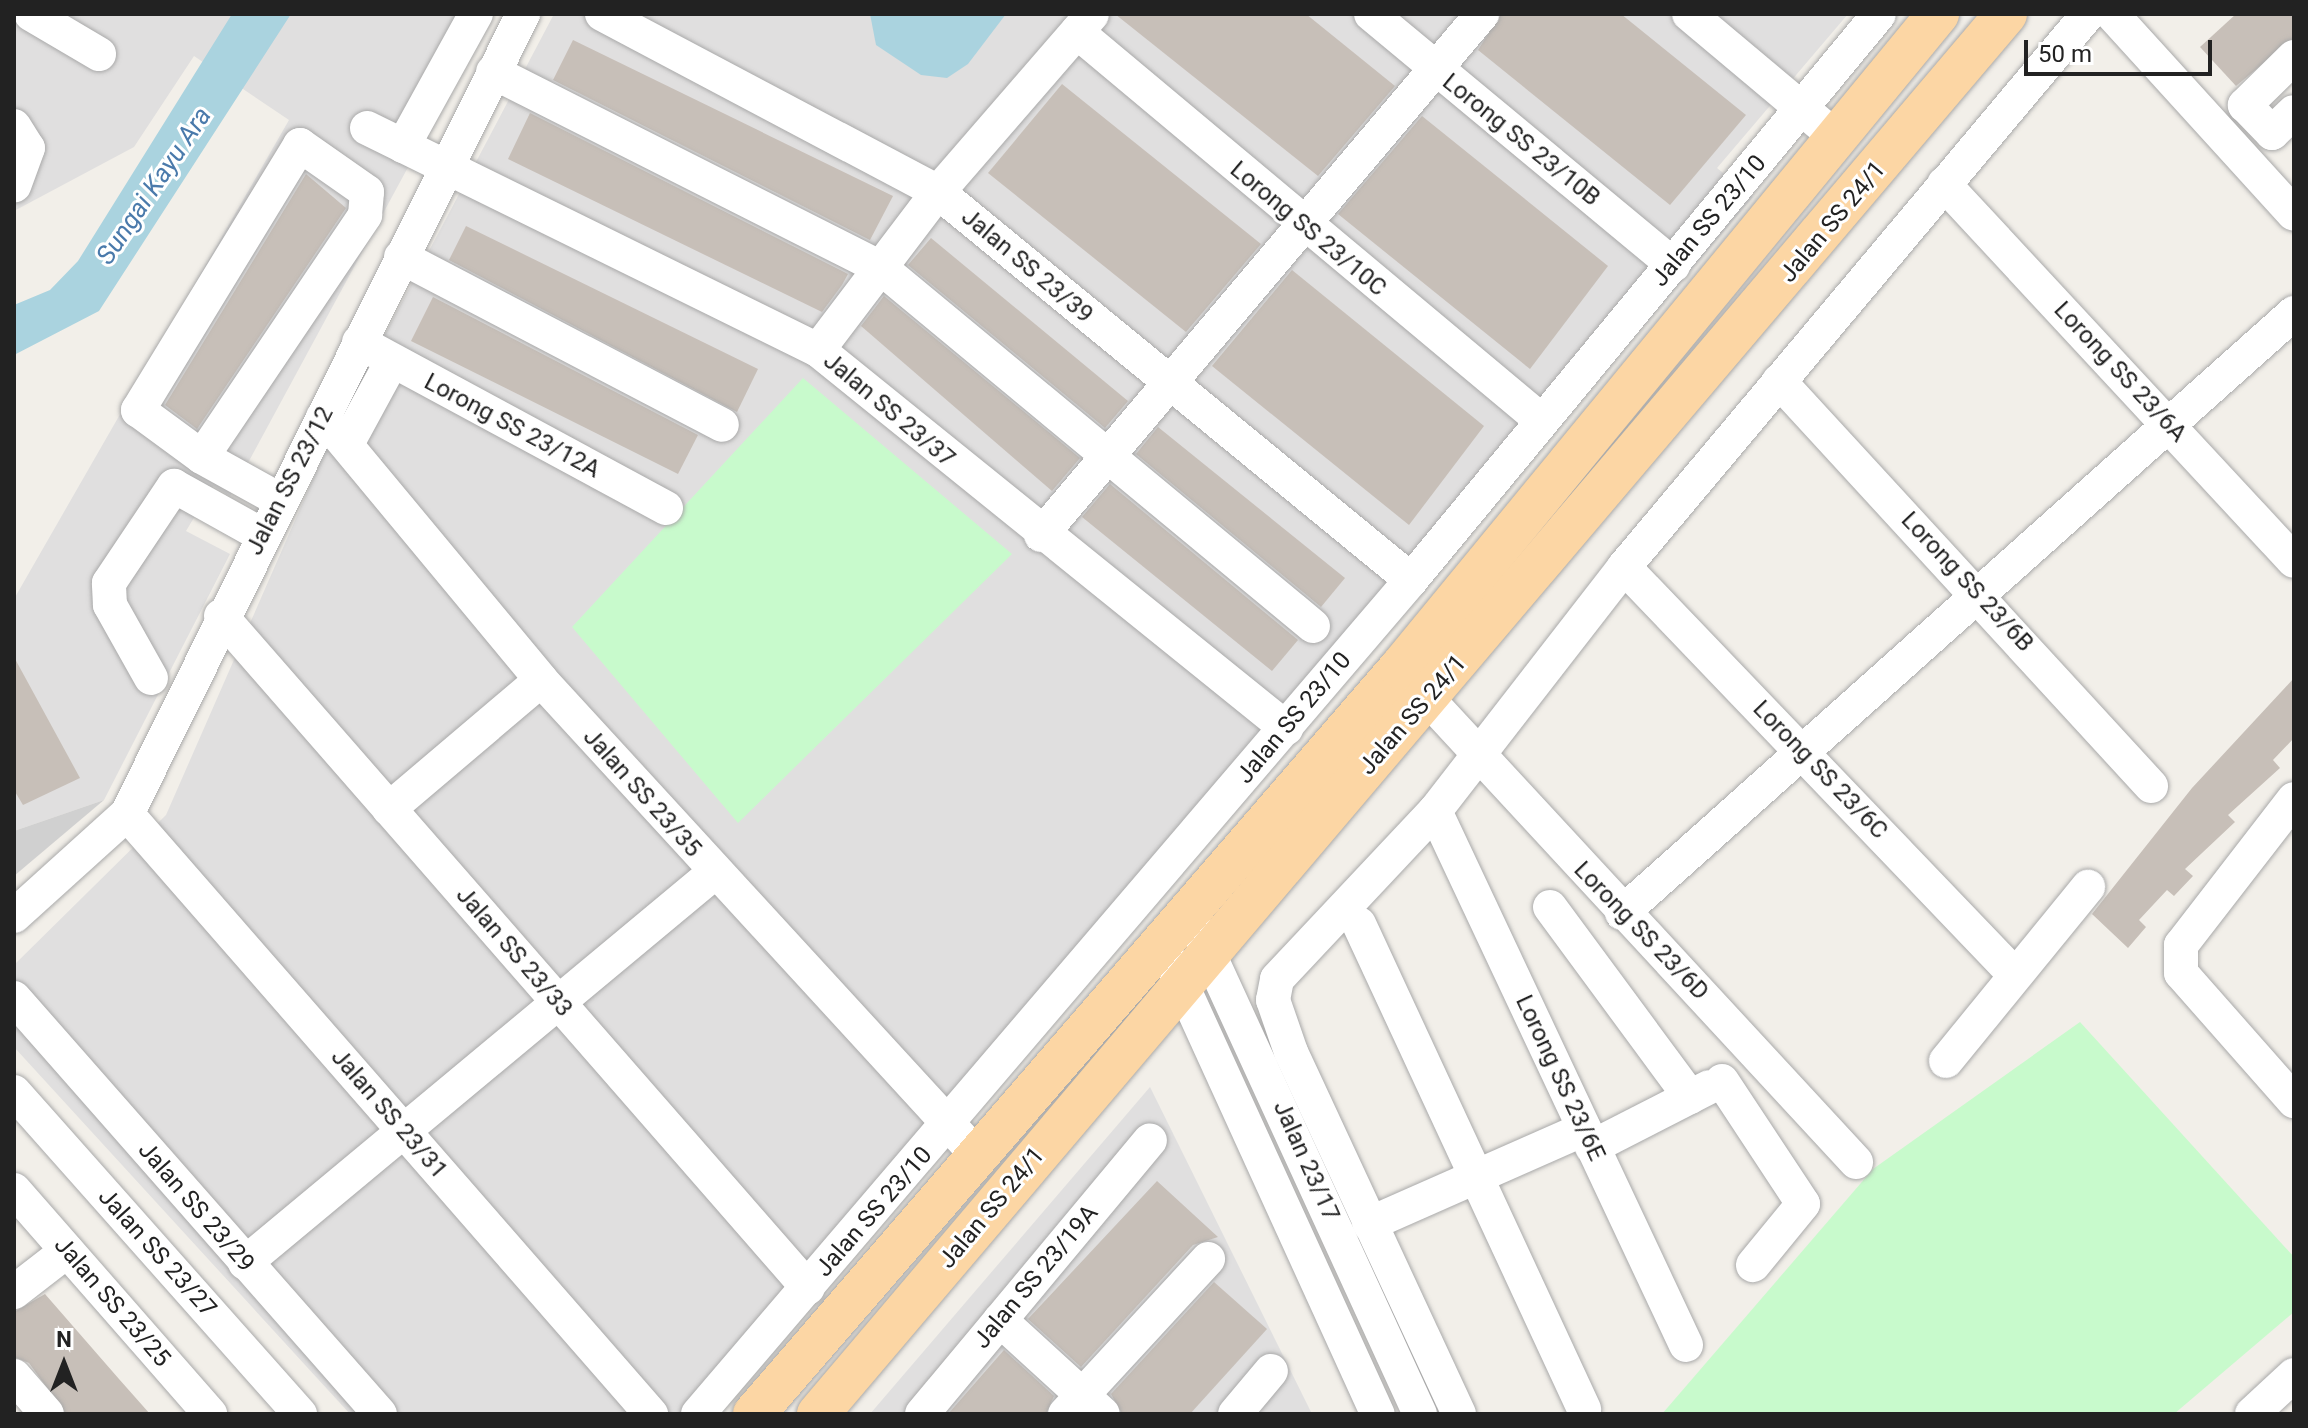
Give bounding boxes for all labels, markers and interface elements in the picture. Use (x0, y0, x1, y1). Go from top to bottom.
scale bar (2028, 24, 2216, 74)
text: 50 m (2038, 40, 2092, 68)
street label: Lorong SS 23/10B (1436, 68, 1606, 212)
water label: Sungai Kayu Ara (90, 101, 218, 271)
street label: Jalan SS 23/10 (1646, 149, 1772, 293)
street label: Lorong SS 23/10C (1224, 155, 1392, 303)
street label: Jalan SS 24/1 (1774, 156, 1892, 288)
street label: Jalan SS 23/39 (955, 203, 1099, 329)
street label: Lorong SS 23/6A (2048, 296, 2192, 448)
street label: Jalan SS 23/37 (817, 347, 961, 473)
street label: Lorong SS 23/12A (419, 368, 605, 484)
street label: Jalan SS 23/12 (240, 402, 340, 560)
street label: Lorong SS 23/6B (1895, 506, 2039, 658)
street label: Jalan SS 23/10 (1231, 646, 1357, 790)
street label: Jalan SS 24/1 (1353, 649, 1473, 781)
street label: Lorong SS 23/6C (1747, 695, 1893, 845)
street label: Jalan SS 23/35 (577, 723, 707, 863)
street label: Lorong SS 23/6D (1568, 856, 1714, 1006)
street label: Jalan SS 23/33 (450, 881, 578, 1023)
street label: Lorong SS 23/6E (1509, 991, 1611, 1165)
street label: Jalan SS 23/31 (325, 1043, 453, 1185)
street label: Jalan 23/17 (1267, 1097, 1345, 1225)
street label: Jalan SS 23/29 (132, 1136, 260, 1278)
street label: Jalan SS 23/10 (810, 1141, 938, 1283)
street label: Jalan SS 24/1 (933, 1142, 1051, 1274)
street label: Jalan SS 23/27 (92, 1183, 222, 1323)
street label: Jalan SS 23/19A (968, 1199, 1104, 1355)
street label: Jalan SS 23/25 (48, 1231, 176, 1373)
north arrow (24, 1324, 104, 1404)
text: N (56, 1327, 72, 1352)

